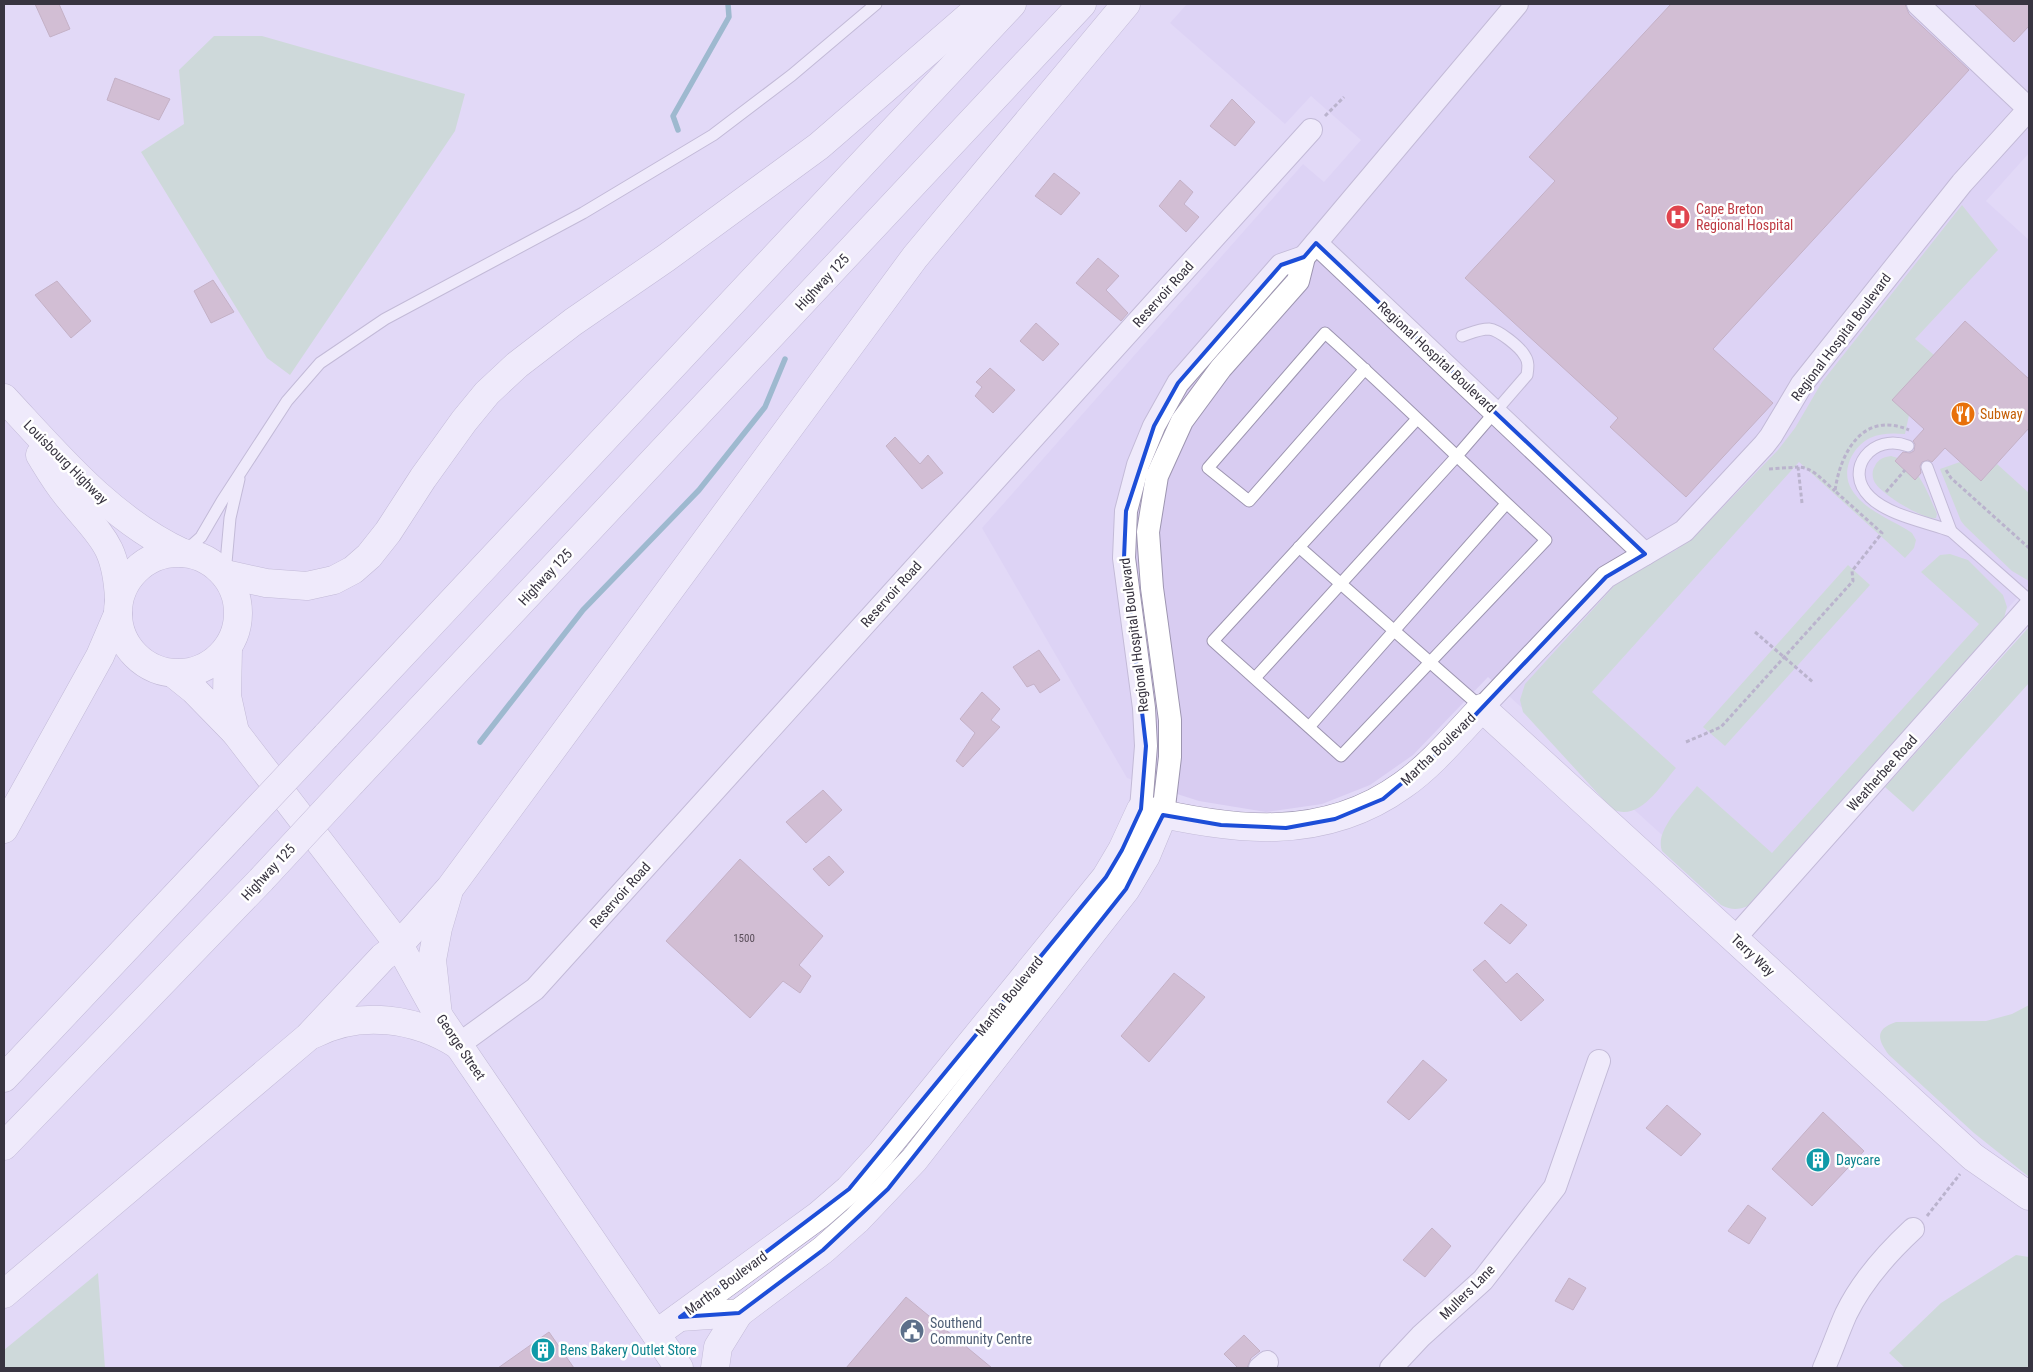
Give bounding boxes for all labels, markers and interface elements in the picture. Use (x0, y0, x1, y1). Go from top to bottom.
place label: Cape Breton Regional Hospital (1696, 201, 1793, 233)
hospital icon: Cape Breton Regional Hospital (1665, 204, 1691, 230)
street label: Highway 125 (792, 251, 852, 313)
street label: Reservoir Road (1129, 258, 1197, 330)
street label: Regional Hospital Boulevard (1788, 270, 1894, 404)
street label: Regional Hospital Boulevard (1375, 298, 1499, 416)
restaurant icon: Subway (1950, 401, 1976, 427)
place label: Subway (1980, 406, 2023, 422)
street label: Louisbourg Highway (21, 417, 111, 507)
street label: Highway 125 (515, 546, 575, 608)
street label: Regional Hospital Boulevard (1117, 557, 1151, 713)
street label: Reservoir Road (857, 558, 925, 630)
street label: Martha Boulevard (1397, 709, 1479, 789)
street label: Weatherbee Road (1844, 732, 1920, 814)
street label: Highway 125 (238, 841, 298, 903)
street label: Reservoir Road (586, 859, 654, 931)
street label: Terry Way (1728, 931, 1778, 979)
house number: 1500 (733, 932, 755, 945)
street label: Martha Boulevard (972, 953, 1046, 1039)
street label: George Street (433, 1011, 489, 1083)
building icon: Daycare (1805, 1147, 1831, 1173)
place label: Daycare (1836, 1152, 1881, 1168)
street label: Martha Boulevard (682, 1248, 770, 1318)
street label: Mullers Lane (1436, 1261, 1498, 1323)
place label: Southend Community Centre (930, 1315, 1033, 1347)
public building icon: Southend Community Centre (899, 1318, 925, 1344)
building icon: Bens Bakery Outlet Store (530, 1337, 556, 1363)
place label: Bens Bakery Outlet Store (560, 1342, 697, 1358)

